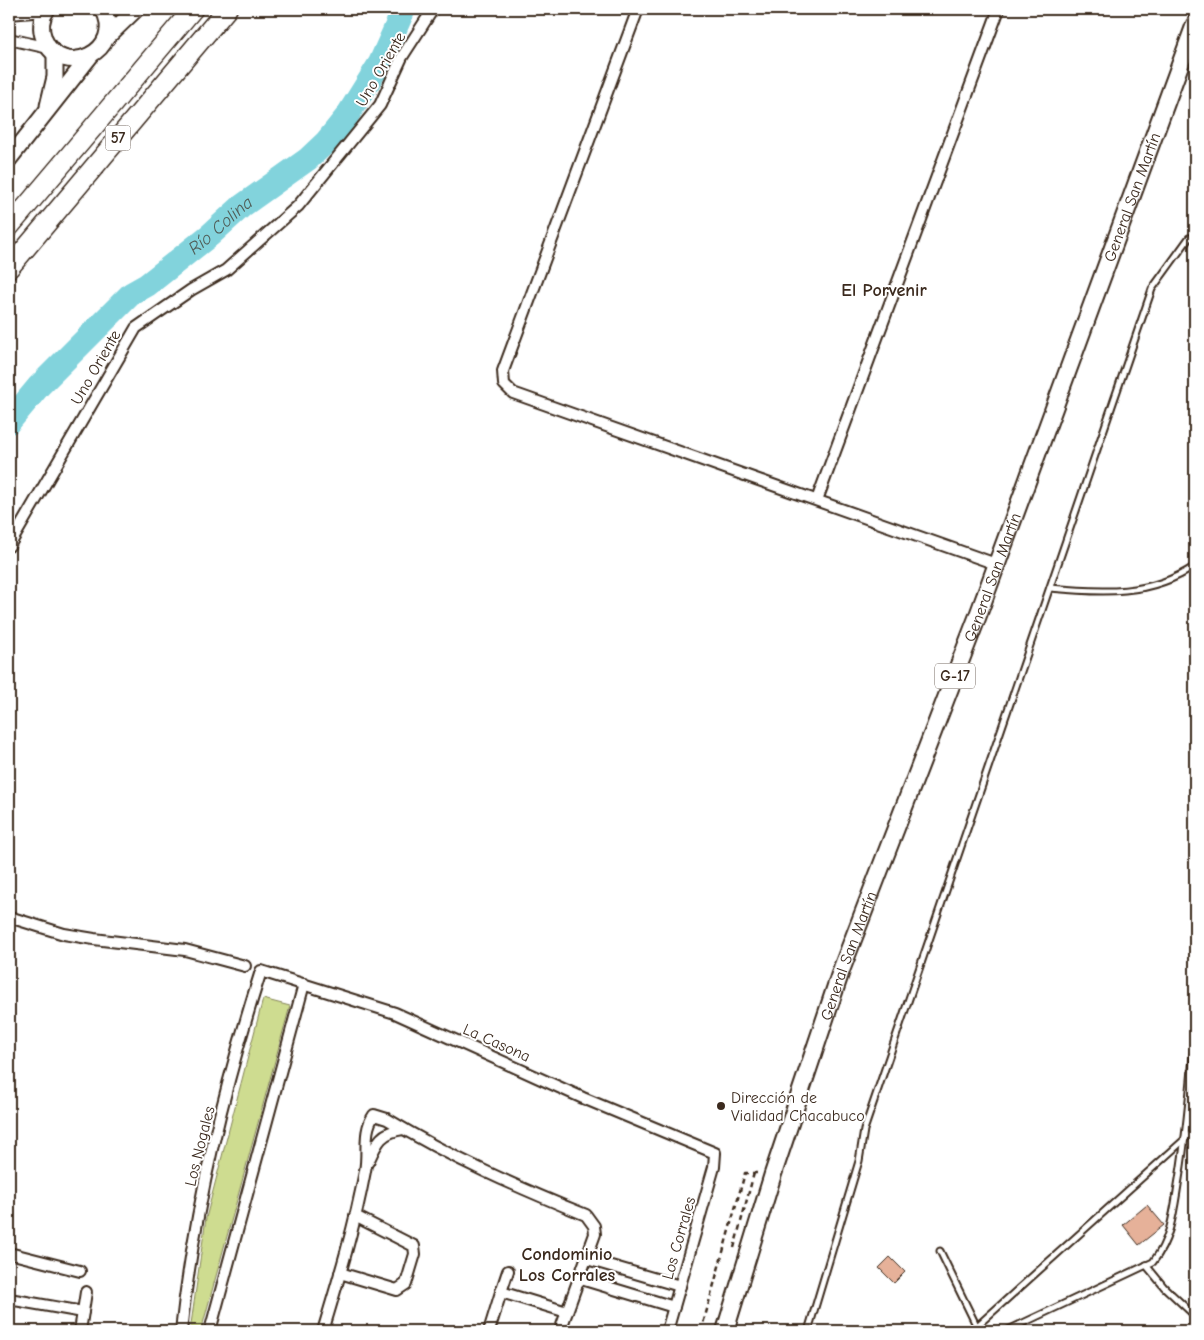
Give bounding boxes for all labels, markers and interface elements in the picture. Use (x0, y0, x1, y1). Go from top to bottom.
street label: Uno Oriente (352, 29, 409, 110)
road number: 57 (106, 126, 130, 150)
street label: General San Martín (1101, 130, 1164, 264)
water label: Río Colina (184, 192, 257, 259)
district label: El Porvenir (841, 280, 927, 301)
street label: Uno Oriente (67, 327, 124, 408)
street label: General San Martín (961, 511, 1025, 645)
road number: G-17 (935, 664, 975, 688)
street label: General San Martín (817, 889, 881, 1023)
street label: La Casona (460, 1020, 533, 1066)
place label: Dirección de Vialidad Chacabuco (731, 1089, 865, 1125)
marker: Dirección de Vialidad Chacabuco (715, 1100, 727, 1112)
street label: Los Nogales (181, 1104, 219, 1188)
street label: Los Corrales (659, 1195, 699, 1282)
district label: Condominio Los Corrales (519, 1244, 616, 1286)

